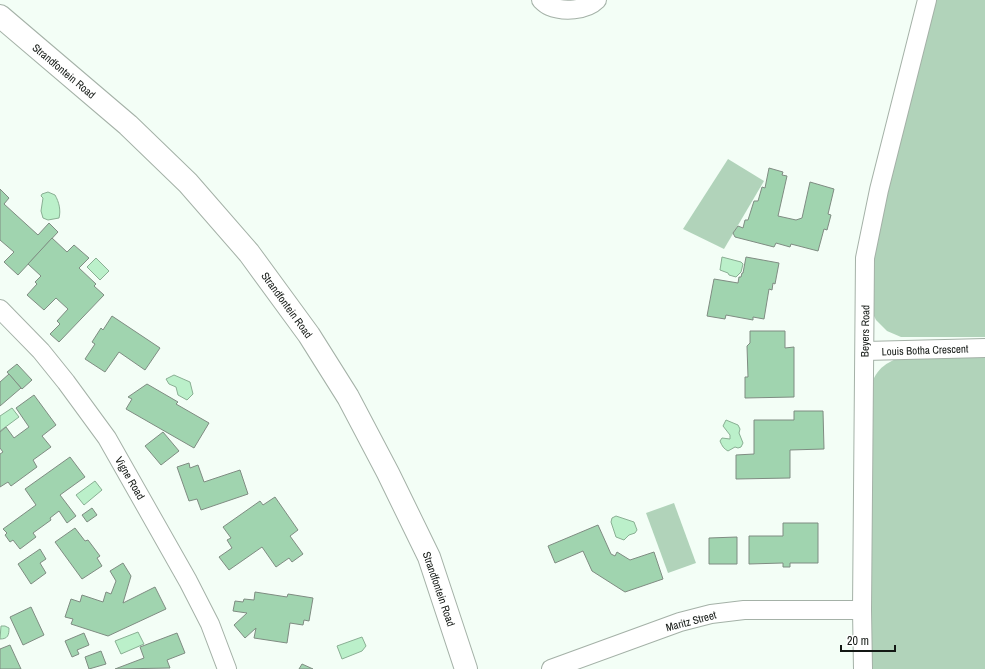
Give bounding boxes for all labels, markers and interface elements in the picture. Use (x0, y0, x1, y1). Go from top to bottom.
street label: Strandfontein Road (30, 40, 98, 102)
street label: Strandfontein Road (258, 269, 316, 341)
street label: Beyers Road (858, 305, 872, 357)
street label: Louis Botha Crescent (881, 341, 969, 359)
street label: Vigne Road (112, 454, 148, 502)
street label: Strandfontein Road (420, 550, 458, 628)
street label: Maritz Street (664, 607, 718, 634)
scale bar (841, 627, 895, 653)
text: 20 m (847, 633, 869, 649)

